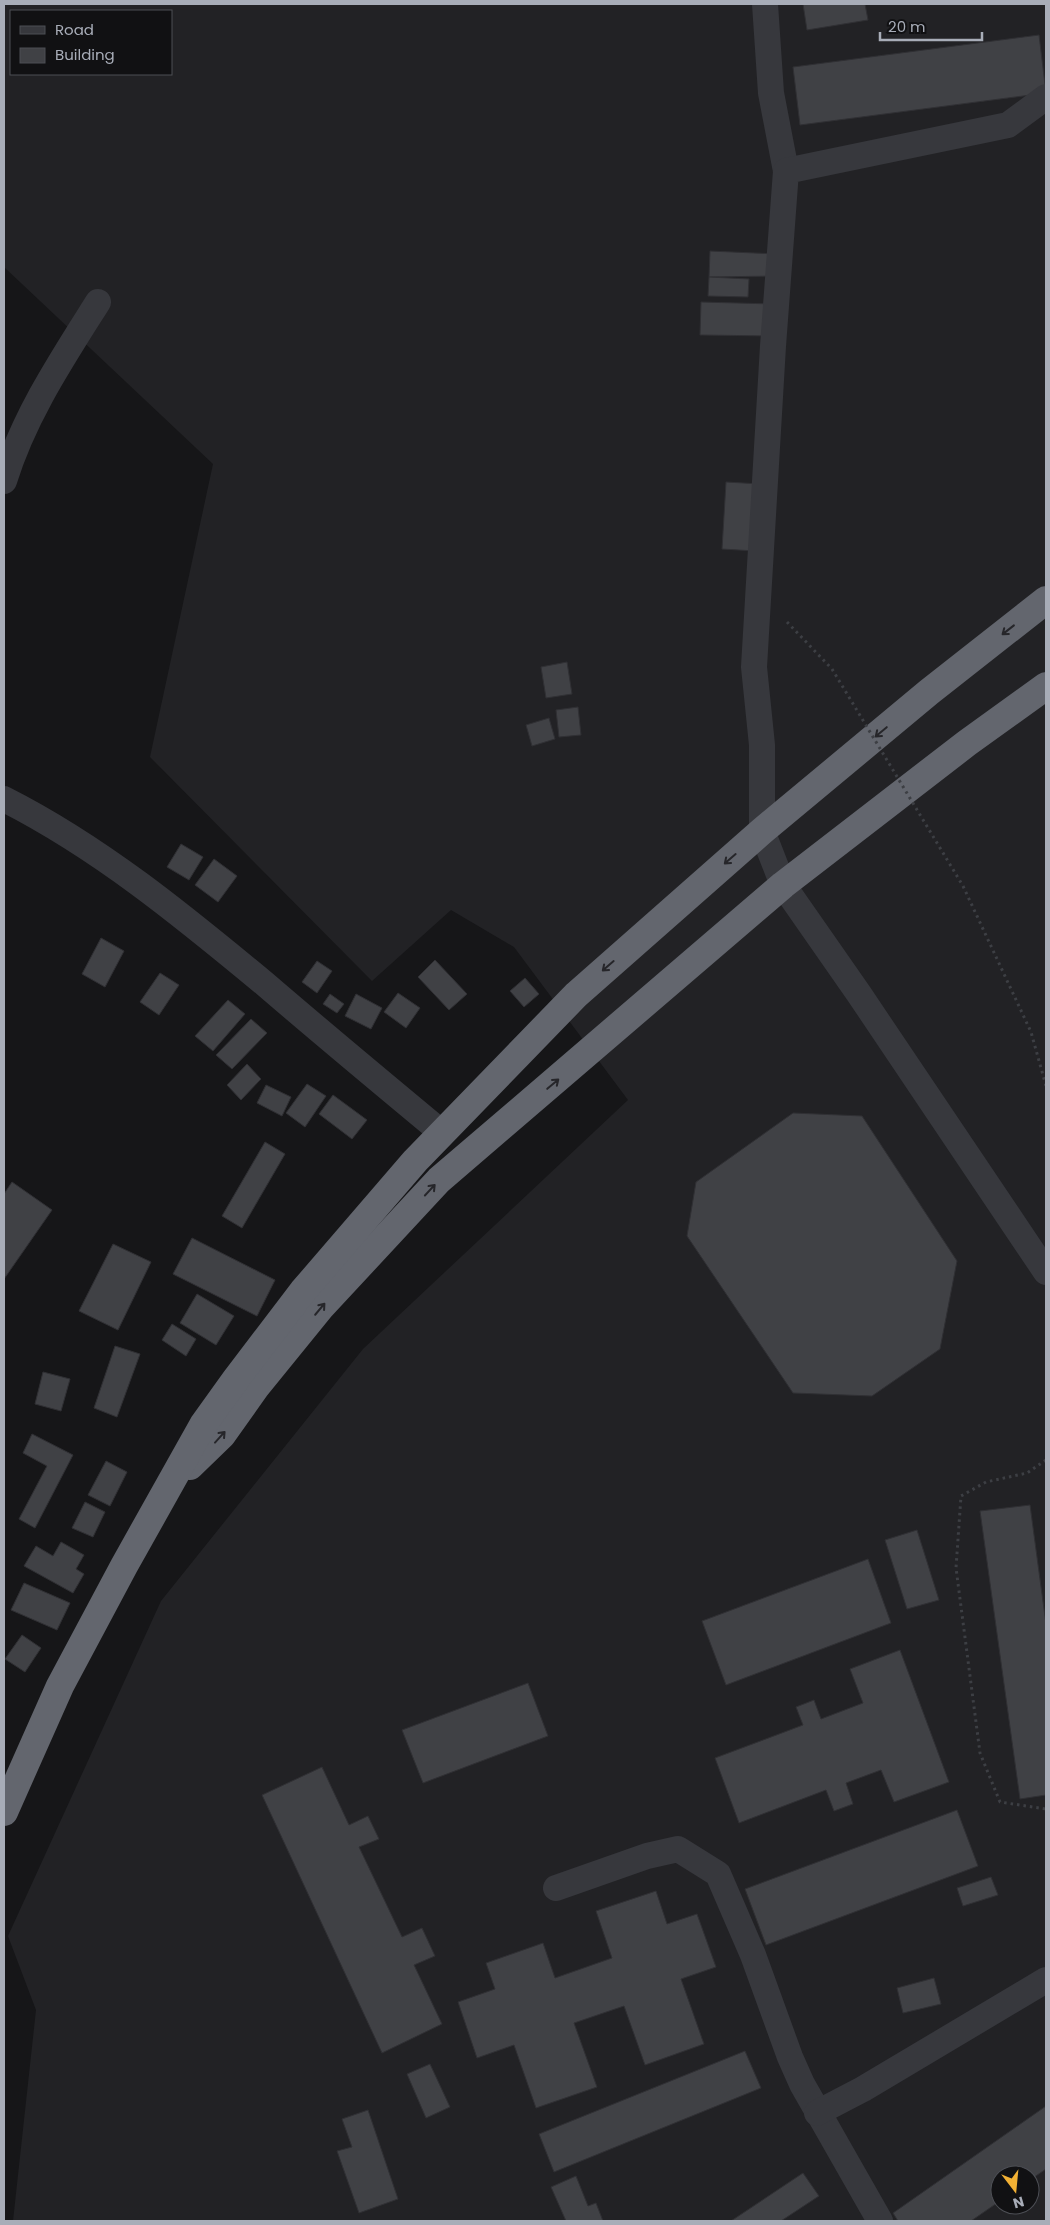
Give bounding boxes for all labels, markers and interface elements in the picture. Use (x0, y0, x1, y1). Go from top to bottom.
legend (10, 10, 172, 75)
scale bar (880, 10, 982, 42)
text: 20 m (888, 16, 926, 37)
text: Road (55, 19, 94, 40)
text: Building (55, 44, 115, 65)
one-way arrow (1002, 624, 1015, 635)
one-way arrow (875, 726, 888, 737)
one-way arrow (724, 853, 737, 865)
one-way arrow (602, 961, 615, 972)
one-way arrow (547, 1078, 560, 1089)
one-way arrow (424, 1183, 436, 1196)
one-way arrow (314, 1302, 325, 1315)
one-way arrow (214, 1430, 225, 1443)
north arrow (990, 2165, 1040, 2215)
text: N (1011, 2191, 1026, 2214)

